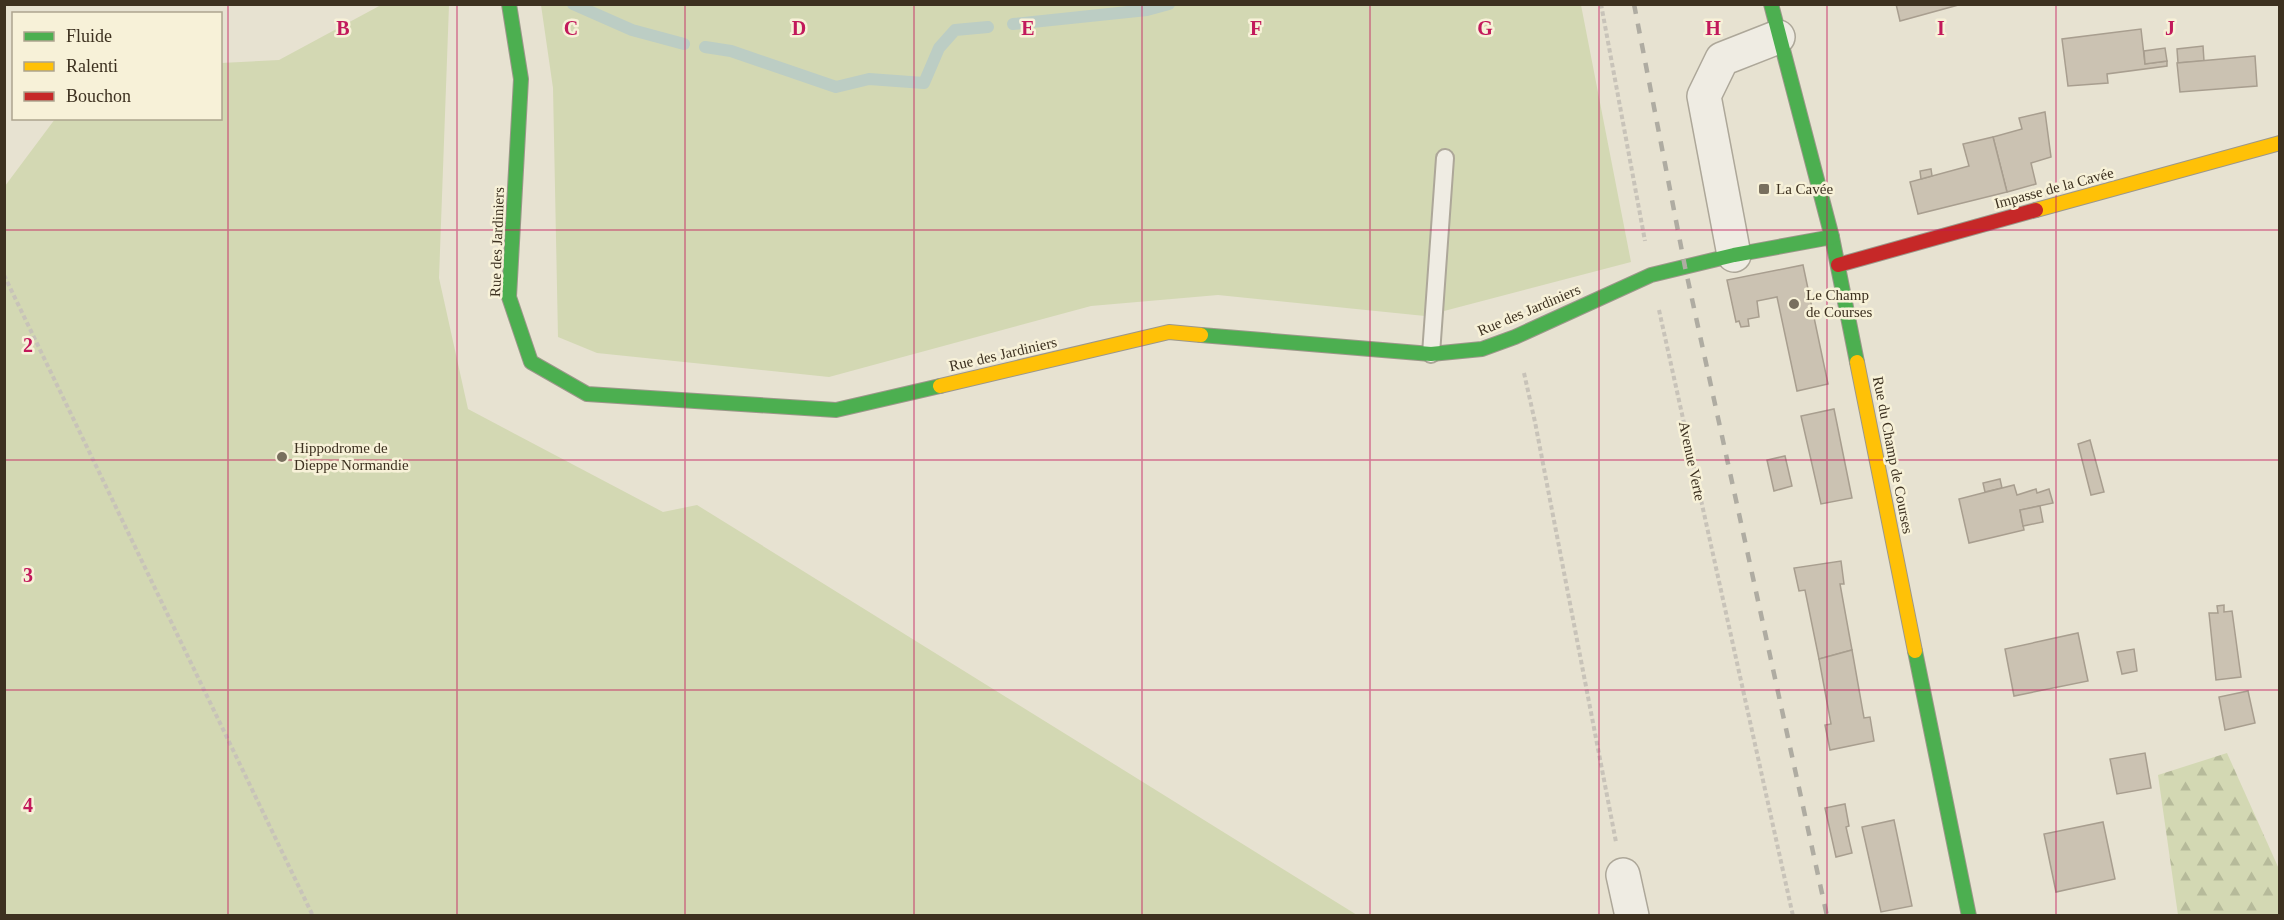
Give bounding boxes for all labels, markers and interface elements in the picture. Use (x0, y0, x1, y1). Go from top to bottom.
legend (12, 12, 222, 120)
text: B (336, 17, 350, 39)
text: C (564, 17, 578, 39)
text: D (792, 17, 806, 39)
text: E (1021, 17, 1035, 39)
text: F (1250, 17, 1262, 39)
text: G (1477, 17, 1493, 39)
text: H (1705, 17, 1721, 39)
text: I (1937, 17, 1945, 39)
text: J (2165, 17, 2175, 39)
text: Fluide (66, 26, 112, 46)
text: Ralenti (66, 56, 118, 76)
text: Bouchon (66, 86, 131, 106)
street label: Impasse de la Cavée (1993, 164, 2116, 212)
place label: La Cavée (1776, 181, 1833, 197)
marker: La Cavée (1757, 182, 1771, 196)
street label: Rue des Jardiniers (487, 187, 507, 297)
street label: Rue des Jardiniers (1475, 281, 1583, 339)
place label: Le Champ de Courses (1806, 287, 1872, 320)
marker: Le Champ de Courses (1787, 297, 1801, 311)
text: 2 (23, 334, 33, 356)
street label: Rue des Jardiniers (948, 334, 1059, 374)
street label: Rue du Champ de Courses (1870, 375, 1916, 535)
street label: Avenue Verte (1676, 420, 1708, 502)
place label: Hippodrome de Dieppe Normandie (294, 440, 409, 473)
marker: Hippodrome de Dieppe Normandie (275, 450, 289, 464)
text: 3 (23, 564, 33, 586)
text: 4 (23, 794, 33, 816)

